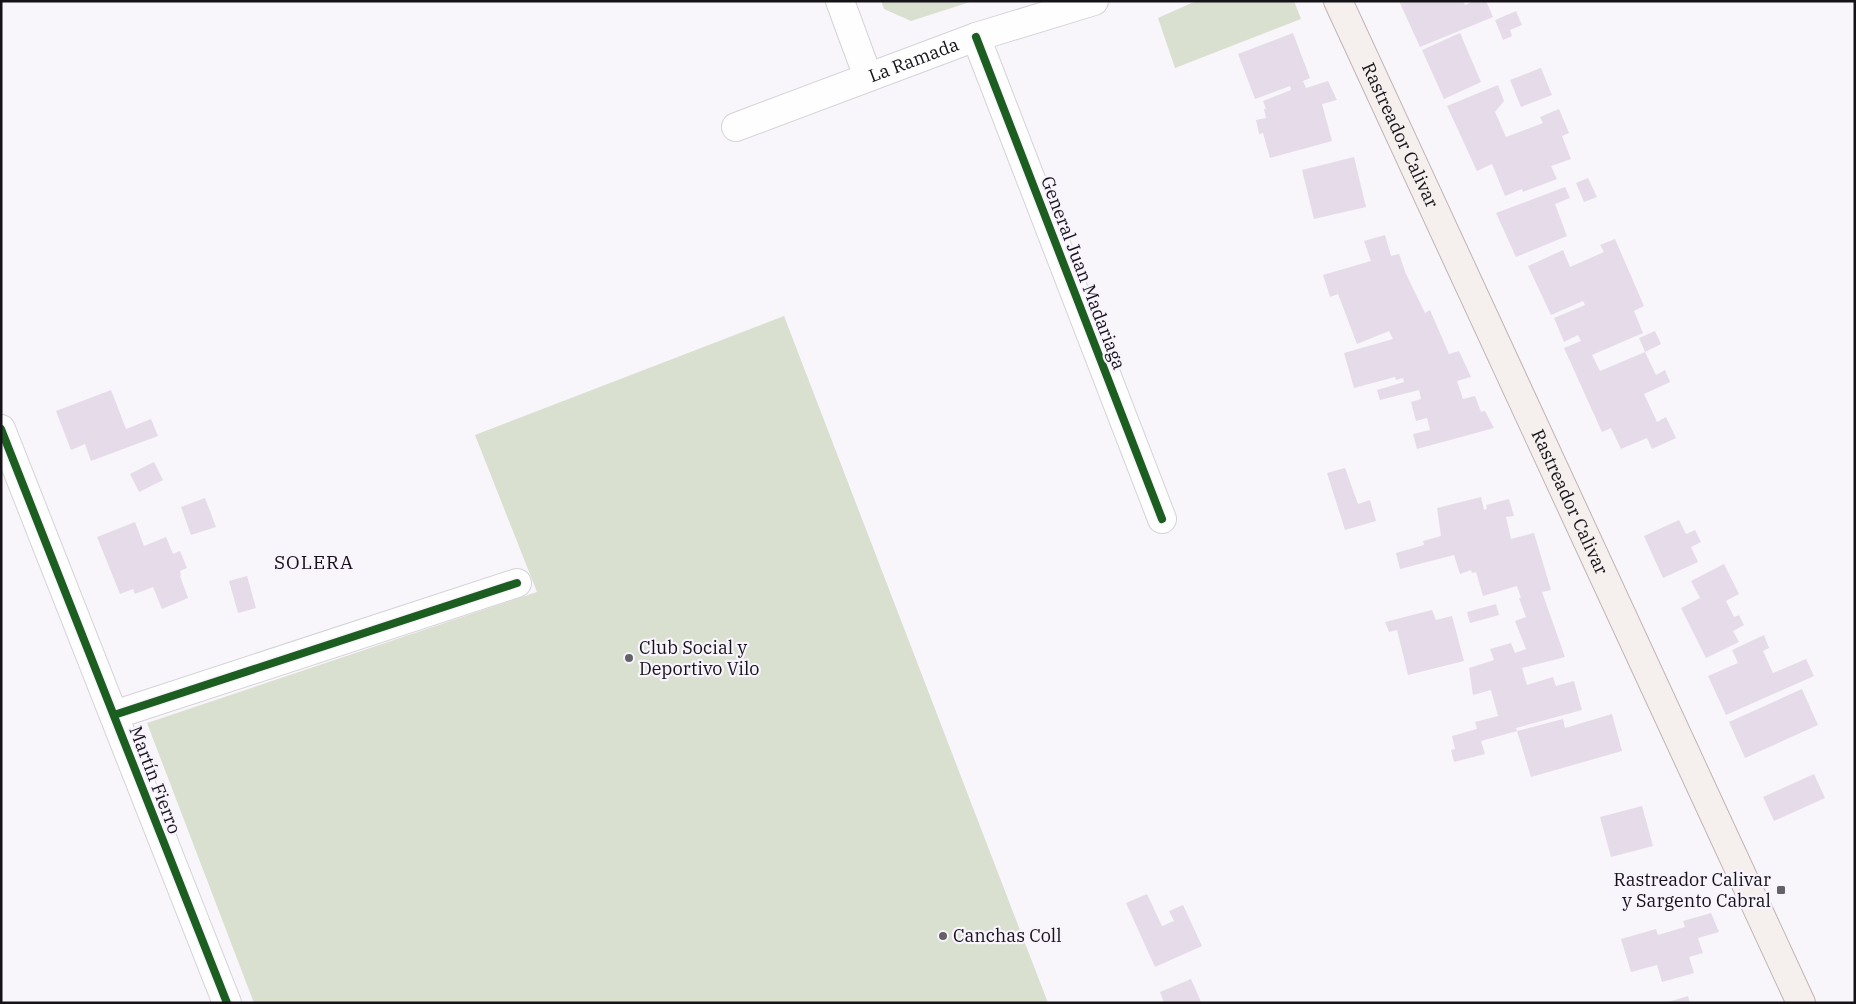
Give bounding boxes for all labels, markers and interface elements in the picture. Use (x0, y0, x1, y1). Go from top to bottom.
street label: La Ramada (865, 32, 962, 87)
street label: Rastreador Calivar (1357, 59, 1444, 211)
street label: General Juan Madariaga (1036, 173, 1131, 373)
street label: Rastreador Calivar (1527, 426, 1613, 578)
district label: SOLERA (274, 550, 354, 574)
place label: Club Social y Deportivo Vilo (639, 636, 759, 680)
marker: Club Social y Deportivo Vilo (623, 652, 635, 664)
street label: Martín Fierro (124, 723, 187, 837)
place label: Rastreador Calivar y Sargento Cabral (1614, 868, 1771, 912)
marker: Rastreador Calivar y Sargento Cabral (1775, 884, 1787, 896)
place label: Canchas Coll (953, 924, 1062, 947)
marker: Canchas Coll (937, 930, 949, 942)

